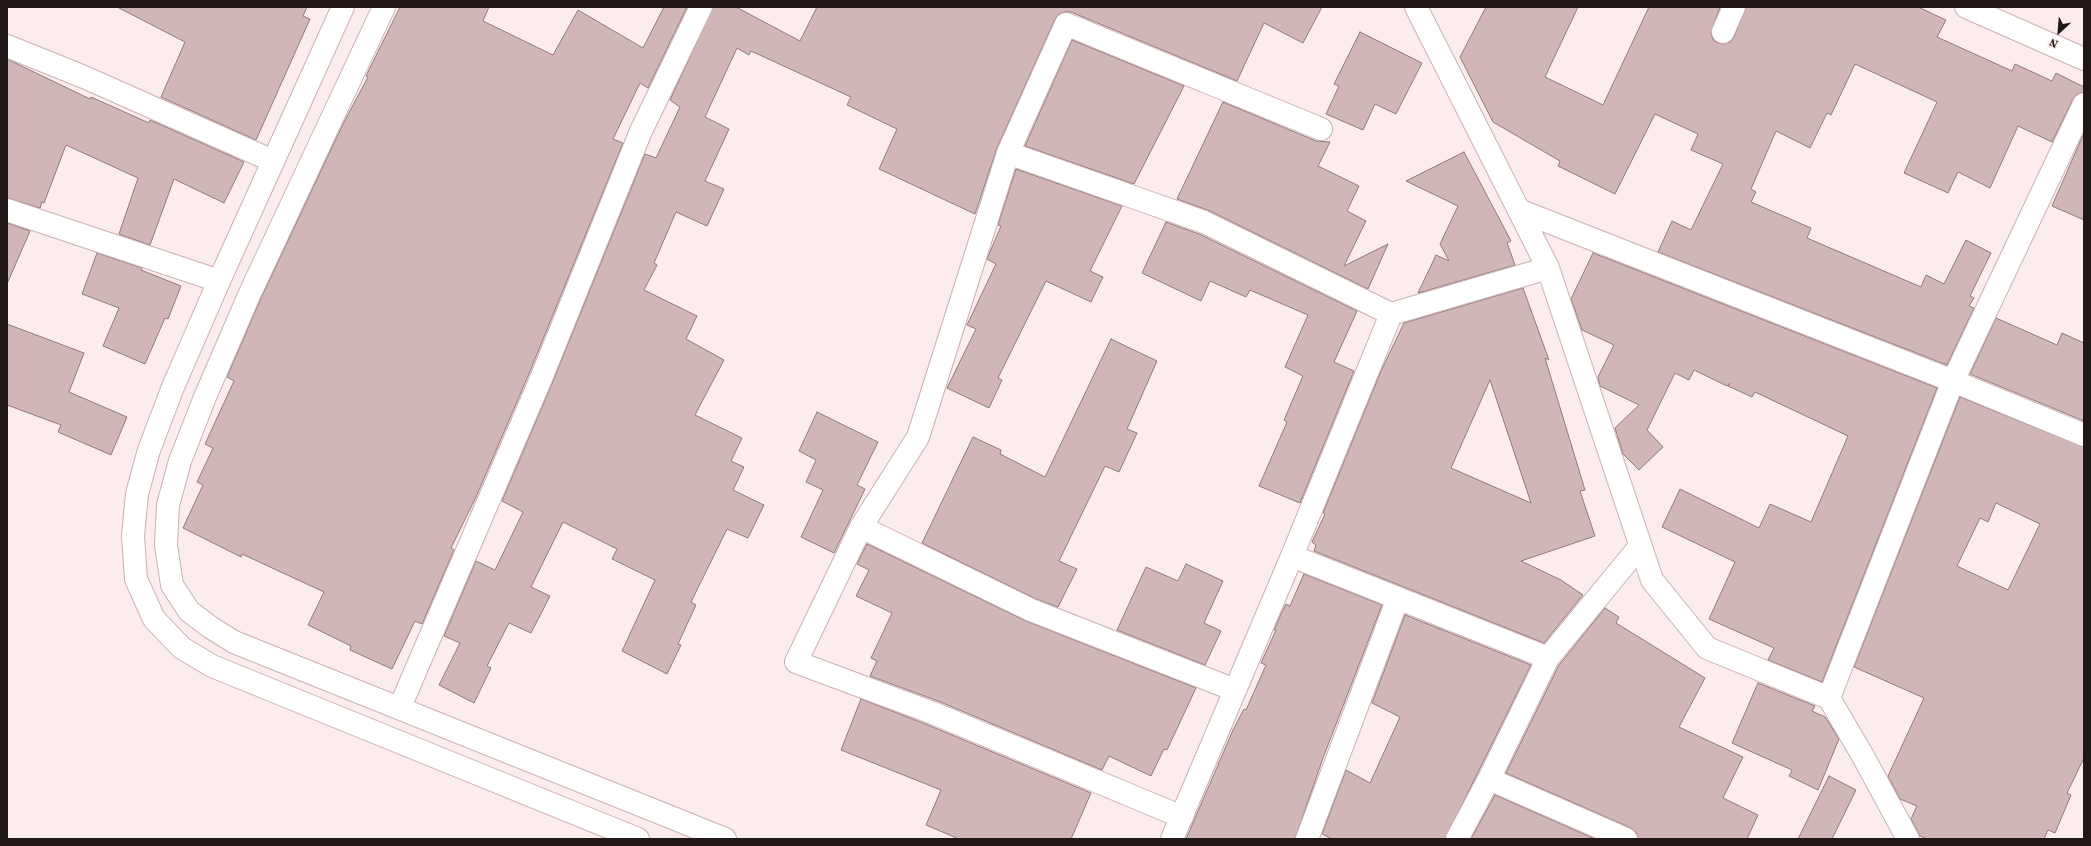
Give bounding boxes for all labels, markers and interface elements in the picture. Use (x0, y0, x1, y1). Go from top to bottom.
north arrow (2039, 12, 2079, 52)
text: N (2047, 35, 2060, 52)

